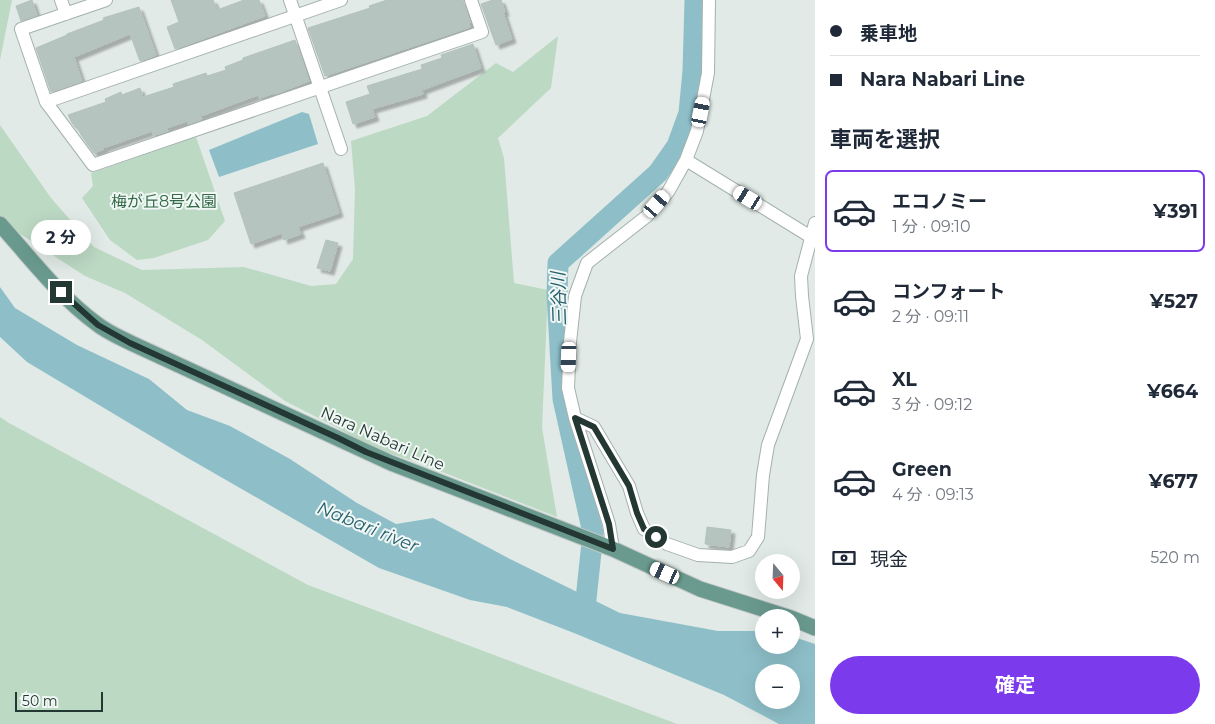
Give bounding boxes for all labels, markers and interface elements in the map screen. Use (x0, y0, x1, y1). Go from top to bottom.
text: 乗車地 (860, 22, 917, 45)
text: Nara Nabari Line (860, 68, 1025, 91)
car (690, 96, 711, 128)
text: 車両を選択 (830, 126, 940, 153)
car (731, 184, 764, 212)
car (641, 188, 672, 220)
icon: car (832, 189, 877, 234)
text: エコノミー (892, 190, 987, 213)
park label: 梅が丘8号公園 (111, 192, 217, 211)
text: ¥391 (1153, 200, 1198, 223)
text: 1 分 · 09:10 (892, 217, 970, 236)
callout: 2 分 (31, 220, 91, 254)
text: 2 分 (46, 228, 76, 247)
water label: 三谷川 (547, 270, 571, 326)
icon: car (832, 279, 877, 324)
text: コンフォート (892, 280, 1005, 303)
route end (50, 281, 72, 303)
text: ¥527 (1150, 290, 1198, 313)
text: 2 分 · 09:11 (892, 307, 969, 326)
car (560, 342, 577, 372)
text: XL (892, 368, 917, 391)
icon: car (832, 369, 877, 414)
text: ¥664 (1147, 380, 1198, 403)
text: 3 分 · 09:12 (892, 395, 972, 414)
street label: Nara Nabari Line (318, 403, 448, 474)
text: Green (892, 458, 952, 481)
icon: car (832, 459, 877, 504)
text: ¥677 (1149, 470, 1198, 493)
text: 4 分 · 09:13 (892, 485, 974, 504)
water label: Nabari river (314, 497, 423, 558)
route start (645, 526, 667, 548)
icon: cash (830, 544, 858, 572)
text: 現金 (870, 548, 908, 571)
text: 520 m (1150, 548, 1200, 567)
north arrow (755, 554, 800, 599)
map controls (755, 554, 800, 709)
car (648, 560, 681, 586)
button: + (755, 609, 800, 654)
button: 確定 (830, 656, 1200, 714)
button: − (755, 664, 800, 709)
scale bar (15, 689, 102, 712)
text: 50 m (22, 692, 58, 710)

